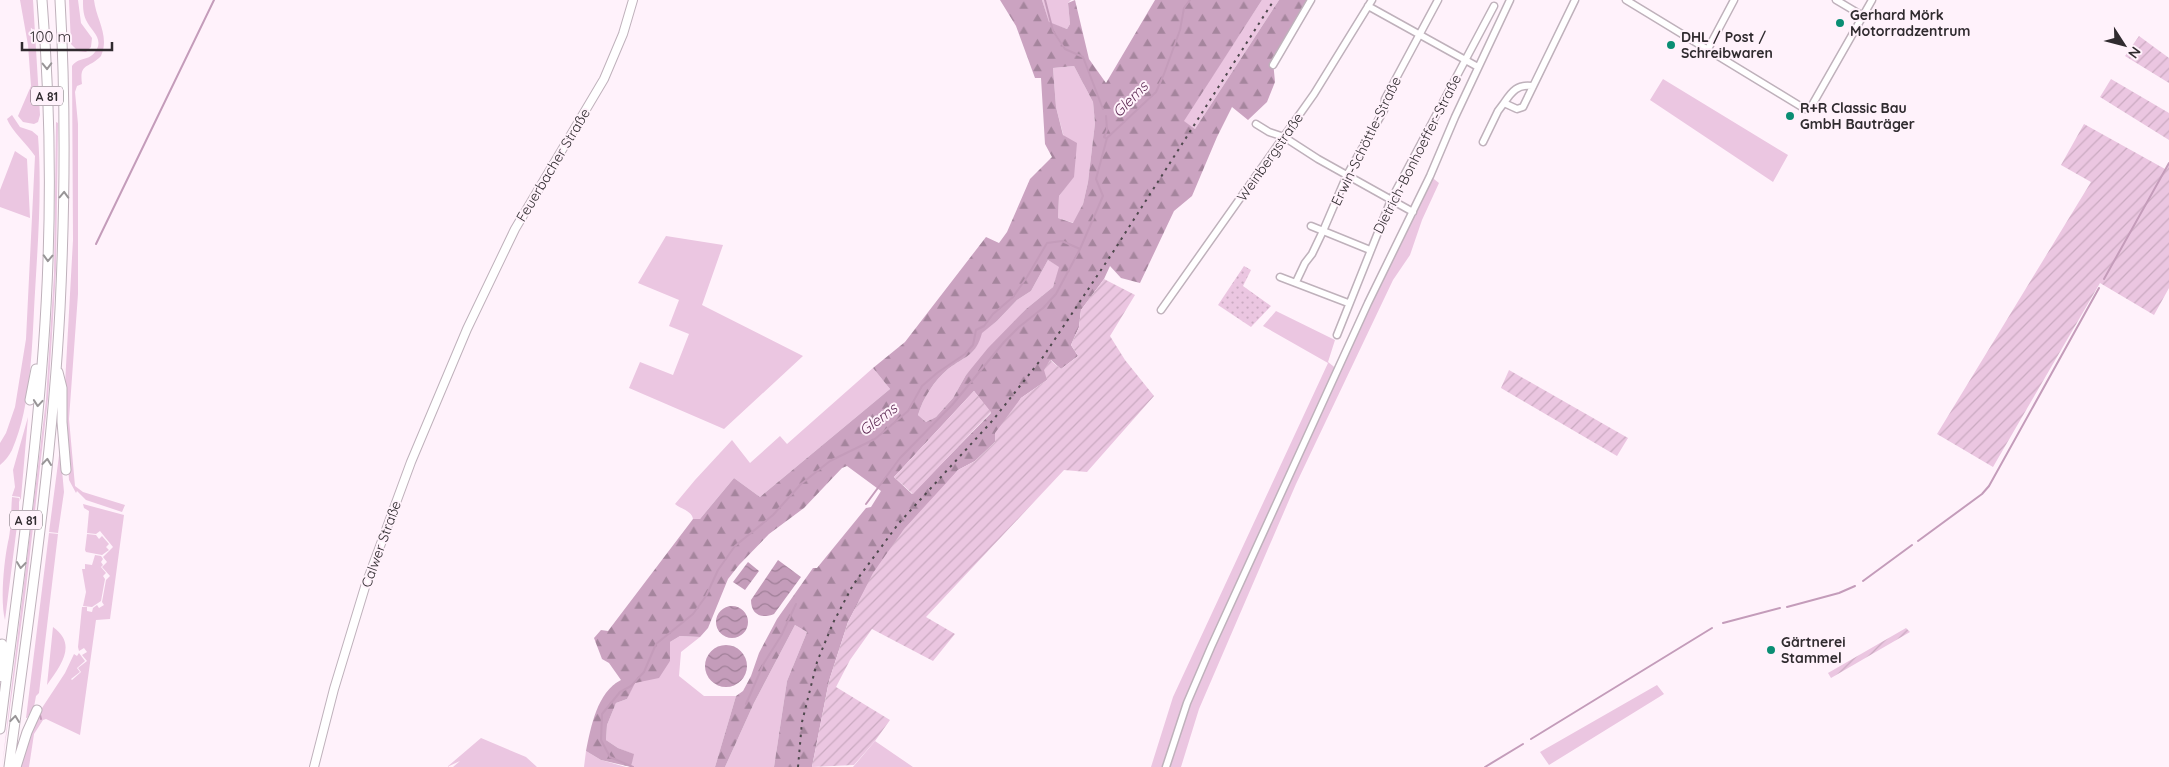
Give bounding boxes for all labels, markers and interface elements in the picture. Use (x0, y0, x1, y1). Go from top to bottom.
place label: Gerhard Mörk Motorradzentrum (1850, 6, 1970, 40)
marker: Gerhard Mörk Motorradzentrum (1834, 17, 1846, 29)
scale bar (22, 20, 112, 52)
north arrow (2099, 20, 2149, 70)
text: 100 m (30, 27, 71, 46)
place label: DHL / Post / Schreibwaren (1681, 28, 1773, 62)
marker: DHL / Post / Schreibwaren (1665, 39, 1677, 51)
text: N (2124, 43, 2145, 62)
one-way arrow (41, 62, 52, 70)
street label: Dietrich-Bonhoeffer-Straße (1369, 71, 1465, 237)
street label: Erwin-Schöttle-Straße (1327, 73, 1405, 208)
water label: Glems (1108, 76, 1152, 121)
road number: A 81 (31, 86, 63, 105)
place label: R+R Classic Bau GmbH Bauträger (1800, 99, 1915, 133)
street label: Feuerbacher Straße (512, 105, 594, 225)
street label: Weinbergstraße (1233, 109, 1307, 205)
marker: R+R Classic Bau GmbH Bauträger (1784, 110, 1796, 122)
one-way arrow (59, 191, 69, 198)
one-way arrow (43, 254, 53, 262)
water label: Glems (855, 398, 902, 440)
one-way arrow (33, 399, 44, 407)
one-way arrow (41, 458, 52, 466)
street label: Calwer Straße (357, 498, 405, 590)
road number: A 81 (10, 510, 42, 530)
one-way arrow (16, 561, 27, 569)
place label: Gärtnerei Stammel (1781, 633, 1845, 667)
marker: Gärtnerei Stammel (1765, 644, 1777, 656)
one-way arrow (10, 714, 20, 723)

